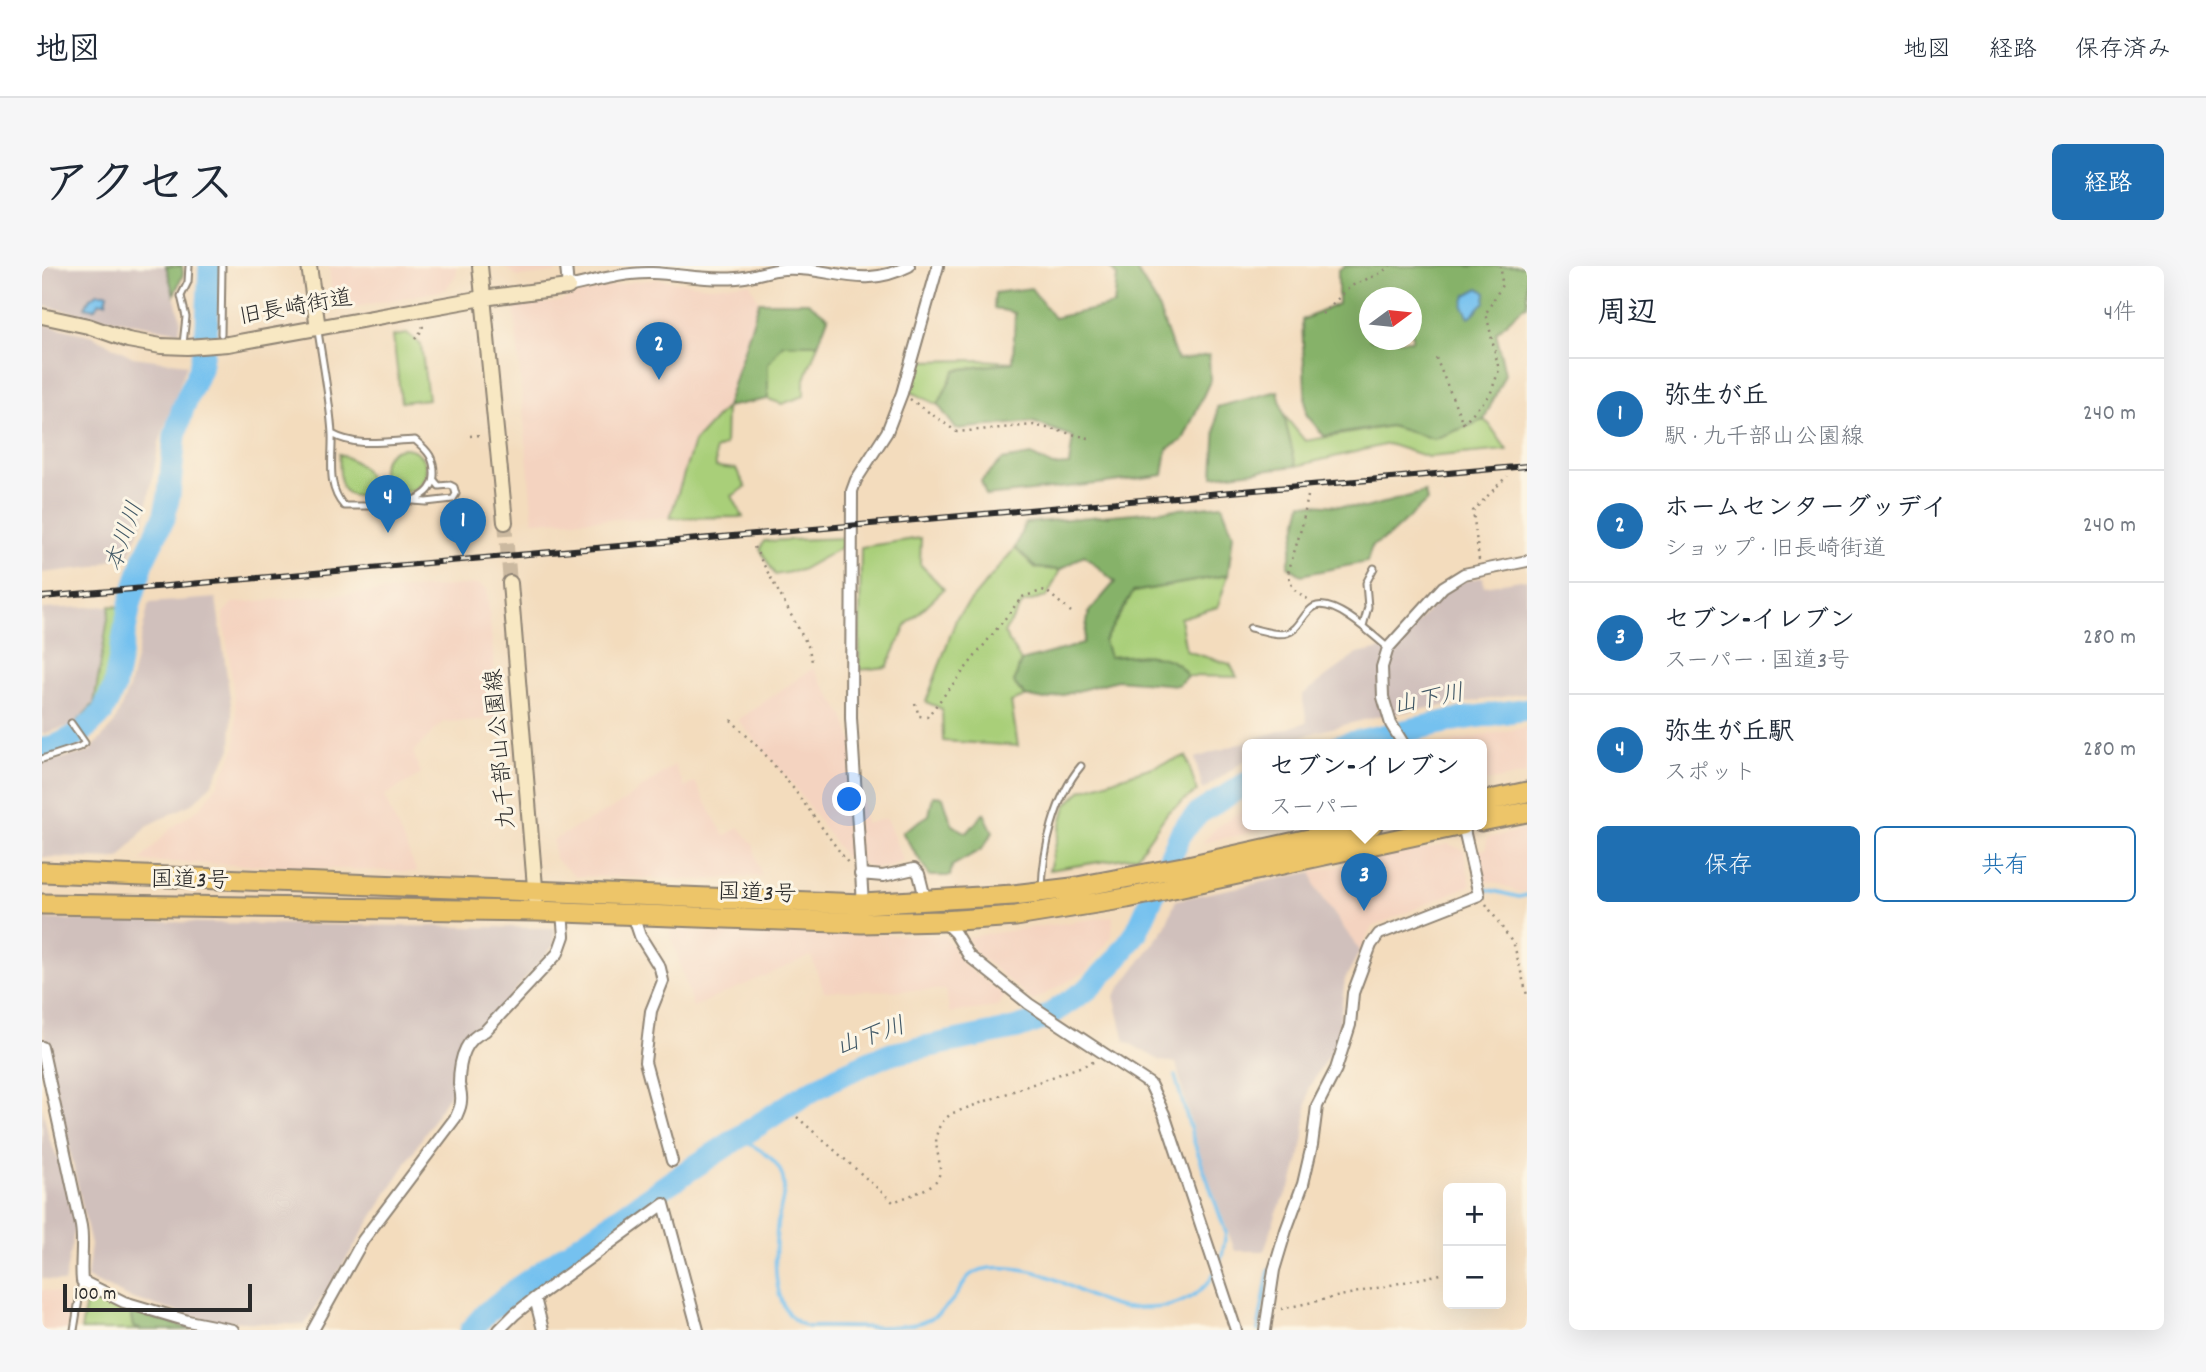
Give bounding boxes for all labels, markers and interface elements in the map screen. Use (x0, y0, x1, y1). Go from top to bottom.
text: 地図 (35, 29, 101, 76)
text: 地図 (1903, 34, 1951, 68)
text: 経路 (1989, 34, 2037, 68)
text: 保存済み (2075, 34, 2171, 68)
button: 経路 (2052, 144, 2164, 220)
text: アクセス (42, 153, 235, 223)
street label: 旧長崎街道 (237, 283, 355, 335)
north arrow (1359, 287, 1422, 350)
text: 周辺 (1597, 294, 1657, 337)
text: 4件 (2103, 298, 2136, 331)
pin: 2 (636, 322, 682, 380)
text: 弥生が丘 (1664, 379, 1768, 416)
text: 1 (1617, 398, 1623, 431)
text: 240 m (2083, 398, 2136, 431)
text: 駅 · 九千部山公園線 (1664, 422, 1864, 455)
pin: 4 (365, 475, 411, 533)
text: ホームセンターグッデイ (1664, 491, 1947, 528)
water label: 本川川 (98, 497, 154, 577)
pin: 1 (440, 498, 486, 556)
text: 2 (1615, 510, 1625, 543)
text: 240 m (2083, 510, 2136, 543)
text: ショップ · 旧長崎街道 (1664, 534, 1886, 567)
text: セブン-イレブン (1664, 603, 1855, 640)
text: 3 (1615, 622, 1625, 655)
text: 280 m (2083, 622, 2136, 655)
text: スーパー · 国道3号 (1664, 646, 1850, 679)
street label: 九千部山公園線 (479, 667, 525, 831)
water label: 山下川 (1390, 677, 1468, 725)
text: 弥生が丘駅 (1664, 715, 1794, 752)
text: 4 (1615, 734, 1625, 767)
text: 280 m (2083, 734, 2136, 767)
popup (1242, 739, 1487, 830)
text: セブン-イレブン (1269, 750, 1460, 787)
text: スポット (1664, 758, 1756, 791)
your location (832, 782, 866, 816)
text: スーパー (1269, 793, 1360, 826)
button: 保存 (1597, 826, 1860, 902)
button: 共有 (1874, 826, 2136, 902)
pin: 3 (1341, 853, 1387, 911)
street label: 国道3号 (150, 865, 230, 899)
street label: 国道3号 (717, 877, 797, 913)
water label: 山下川 (831, 1010, 911, 1066)
map controls (1443, 1183, 1506, 1309)
button: + (1443, 1183, 1506, 1246)
button: − (1443, 1246, 1506, 1309)
scale bar (63, 1281, 252, 1313)
text: 100 m (74, 1282, 116, 1309)

